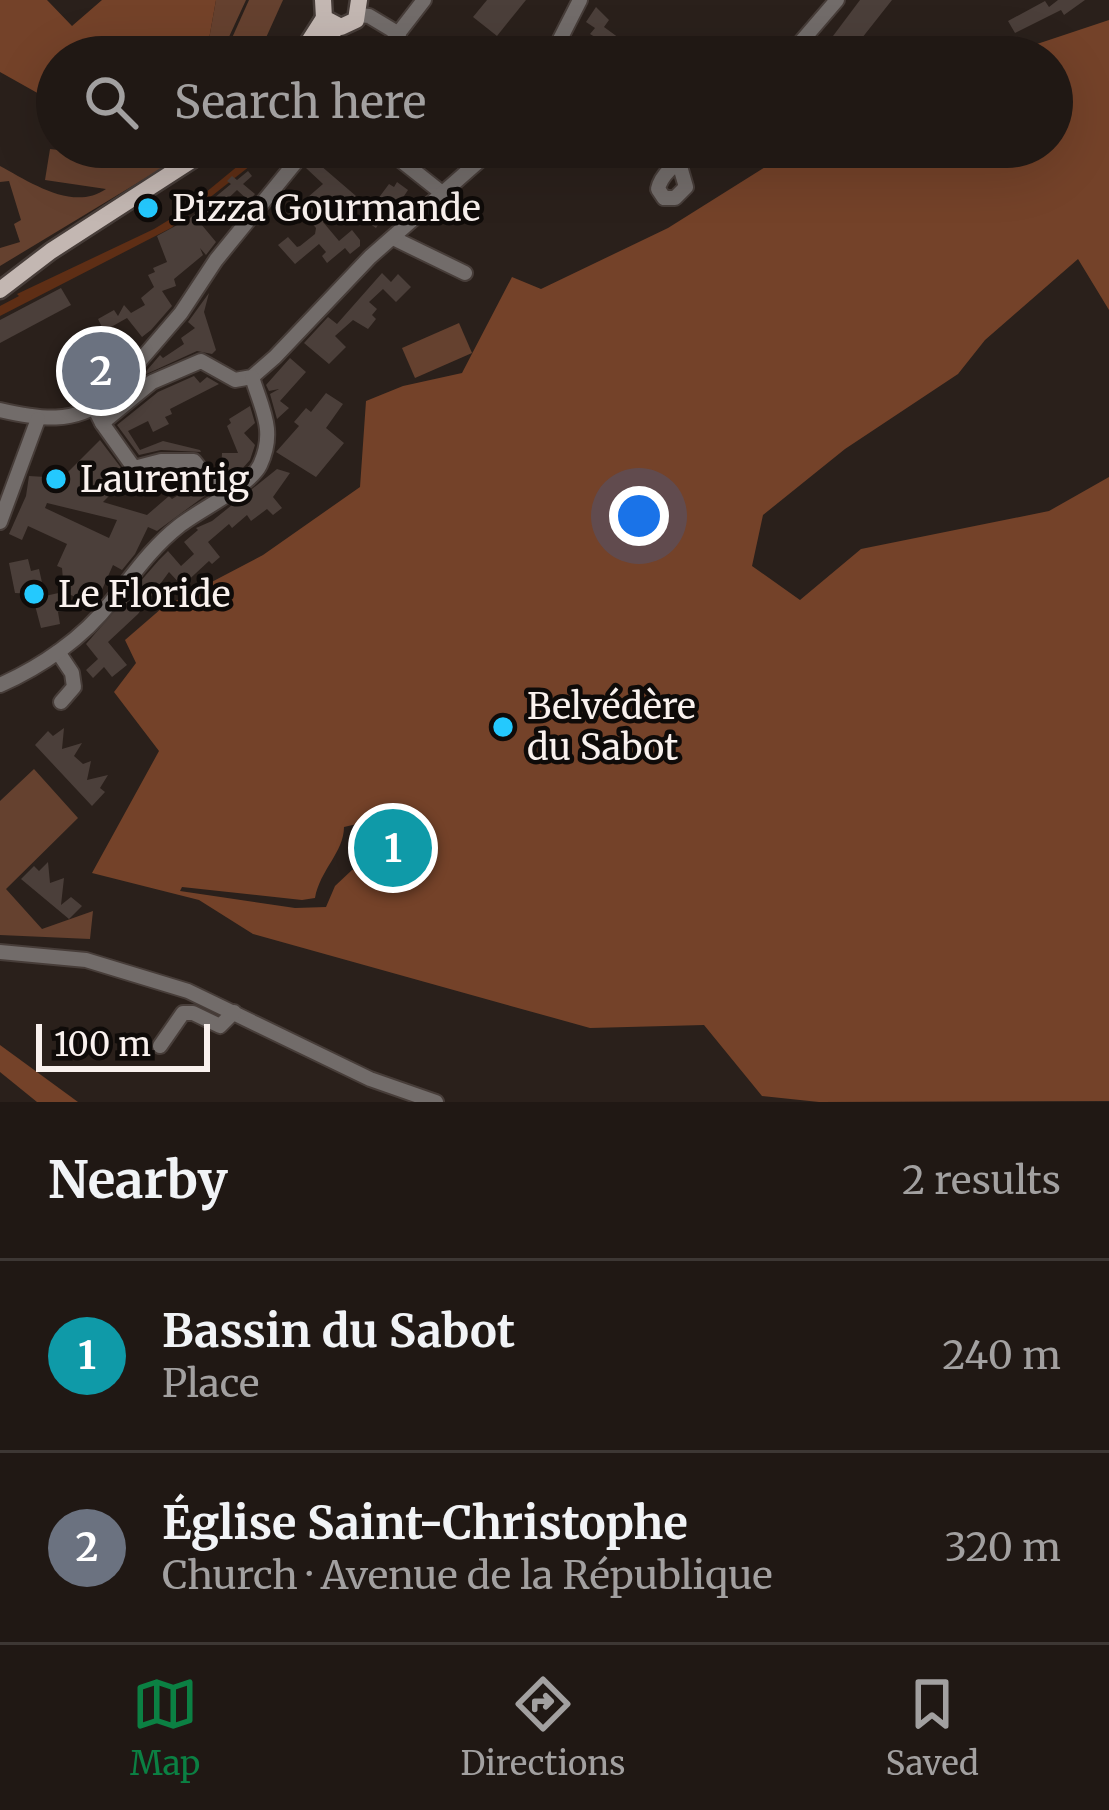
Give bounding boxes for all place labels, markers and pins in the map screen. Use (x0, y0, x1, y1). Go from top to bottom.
place label: Pizza Gourmande (172, 186, 481, 231)
marker: Pizza Gourmande (135, 195, 161, 221)
pin: 2 (62, 326, 140, 416)
place label: Laurentig (80, 457, 249, 502)
marker: Laurentig (43, 466, 69, 492)
place label: Le Floride (58, 572, 231, 617)
marker: Le Floride (21, 581, 47, 607)
place label: Belvédère du Sabot (527, 684, 696, 770)
marker: Belvédère du Sabot (490, 714, 516, 740)
pin: 1 (354, 803, 432, 893)

